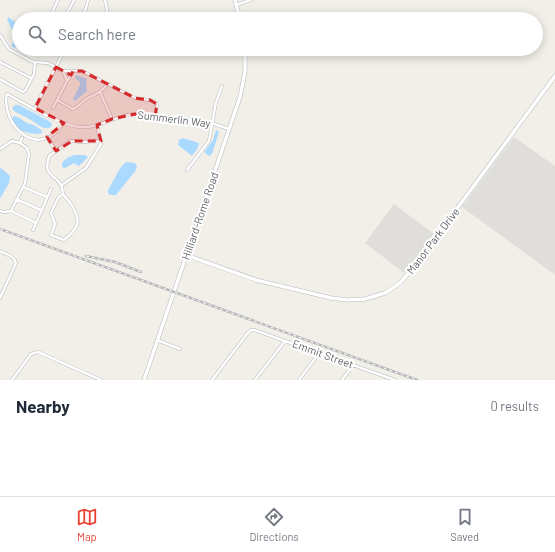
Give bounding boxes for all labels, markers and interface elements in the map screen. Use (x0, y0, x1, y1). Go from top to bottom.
search box (12, 12, 543, 56)
icon: search (26, 23, 48, 45)
text: Search here (58, 25, 136, 43)
street label: Summerlin Way (137, 108, 211, 129)
street label: Hilliard-Rome Road (178, 170, 221, 261)
street label: Manor Park Drive (403, 205, 462, 277)
street label: Emmit Street (291, 336, 355, 371)
text: Nearby (16, 396, 70, 416)
text: 0 results (490, 398, 539, 414)
tab: Map (76, 506, 98, 543)
tab: Directions (249, 506, 299, 543)
tab: Saved (450, 506, 479, 543)

